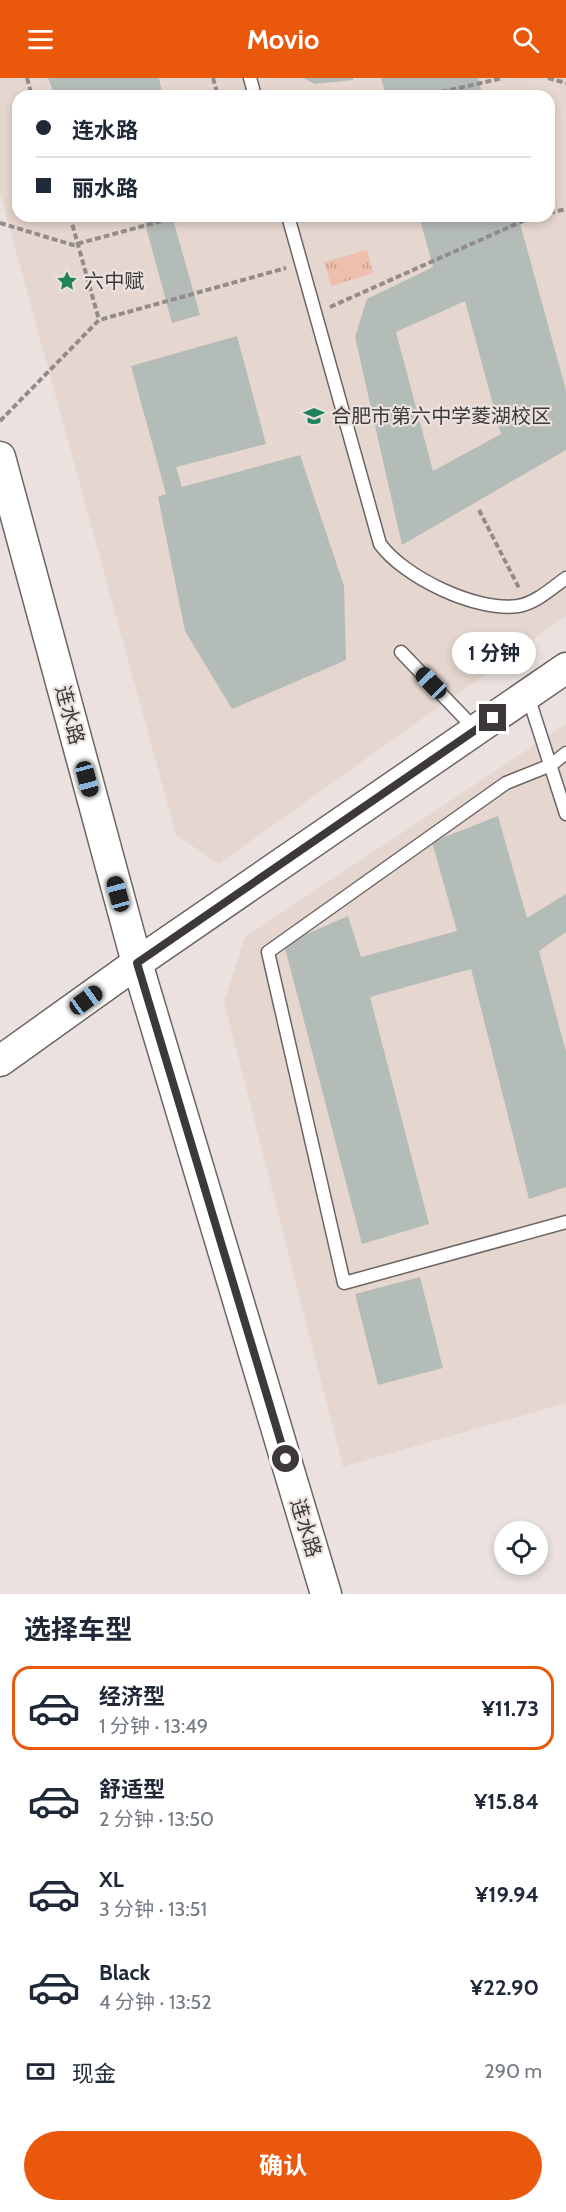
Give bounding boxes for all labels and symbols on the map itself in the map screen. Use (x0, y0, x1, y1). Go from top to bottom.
place icon: 六中赋 (55, 269, 79, 293)
place label: 六中赋 (84, 269, 144, 293)
school or university icon: 合肥市第六中学菱湖校区 (302, 404, 326, 428)
place label: 合肥市第六中学菱湖校区 (331, 404, 551, 428)
callout: 1 分钟 (451, 631, 535, 673)
car (412, 664, 450, 702)
street label: 连水路 (51, 683, 89, 747)
route end (479, 704, 506, 731)
car (74, 759, 100, 799)
car (105, 874, 131, 914)
car (66, 982, 106, 1018)
route start (272, 1445, 299, 1472)
street label: 连水路 (286, 1496, 326, 1560)

